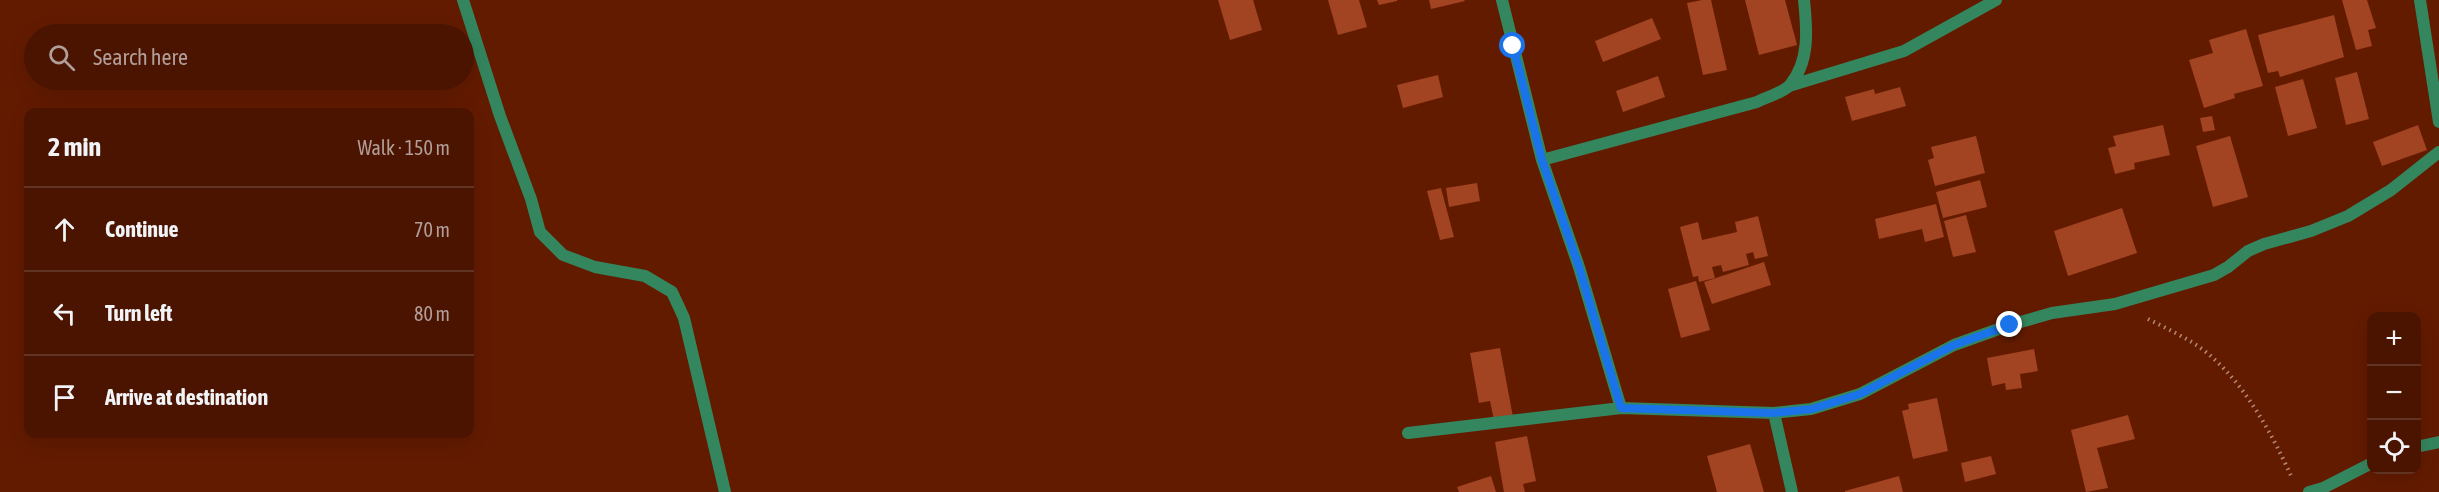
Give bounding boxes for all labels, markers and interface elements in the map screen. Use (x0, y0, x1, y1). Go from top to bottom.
search box (24, 24, 474, 90)
route start (1499, 32, 1525, 58)
icon: search (45, 41, 78, 74)
text: Search here (93, 44, 188, 70)
text: 2 min (48, 132, 101, 162)
text: Walk · 150 m (358, 136, 450, 159)
icon: ahead (48, 213, 81, 246)
text: Continue (105, 216, 179, 242)
text: 70 m (414, 218, 450, 241)
icon: left (48, 297, 81, 330)
text: Turn left (105, 300, 172, 326)
text: 80 m (414, 302, 450, 325)
route end (1996, 311, 2022, 337)
map controls (2367, 312, 2421, 474)
button: + (2367, 312, 2421, 366)
button: − (2367, 366, 2421, 420)
icon: arrive (48, 381, 81, 414)
text: Arrive at destination (105, 384, 268, 410)
button: locate (2367, 420, 2421, 474)

